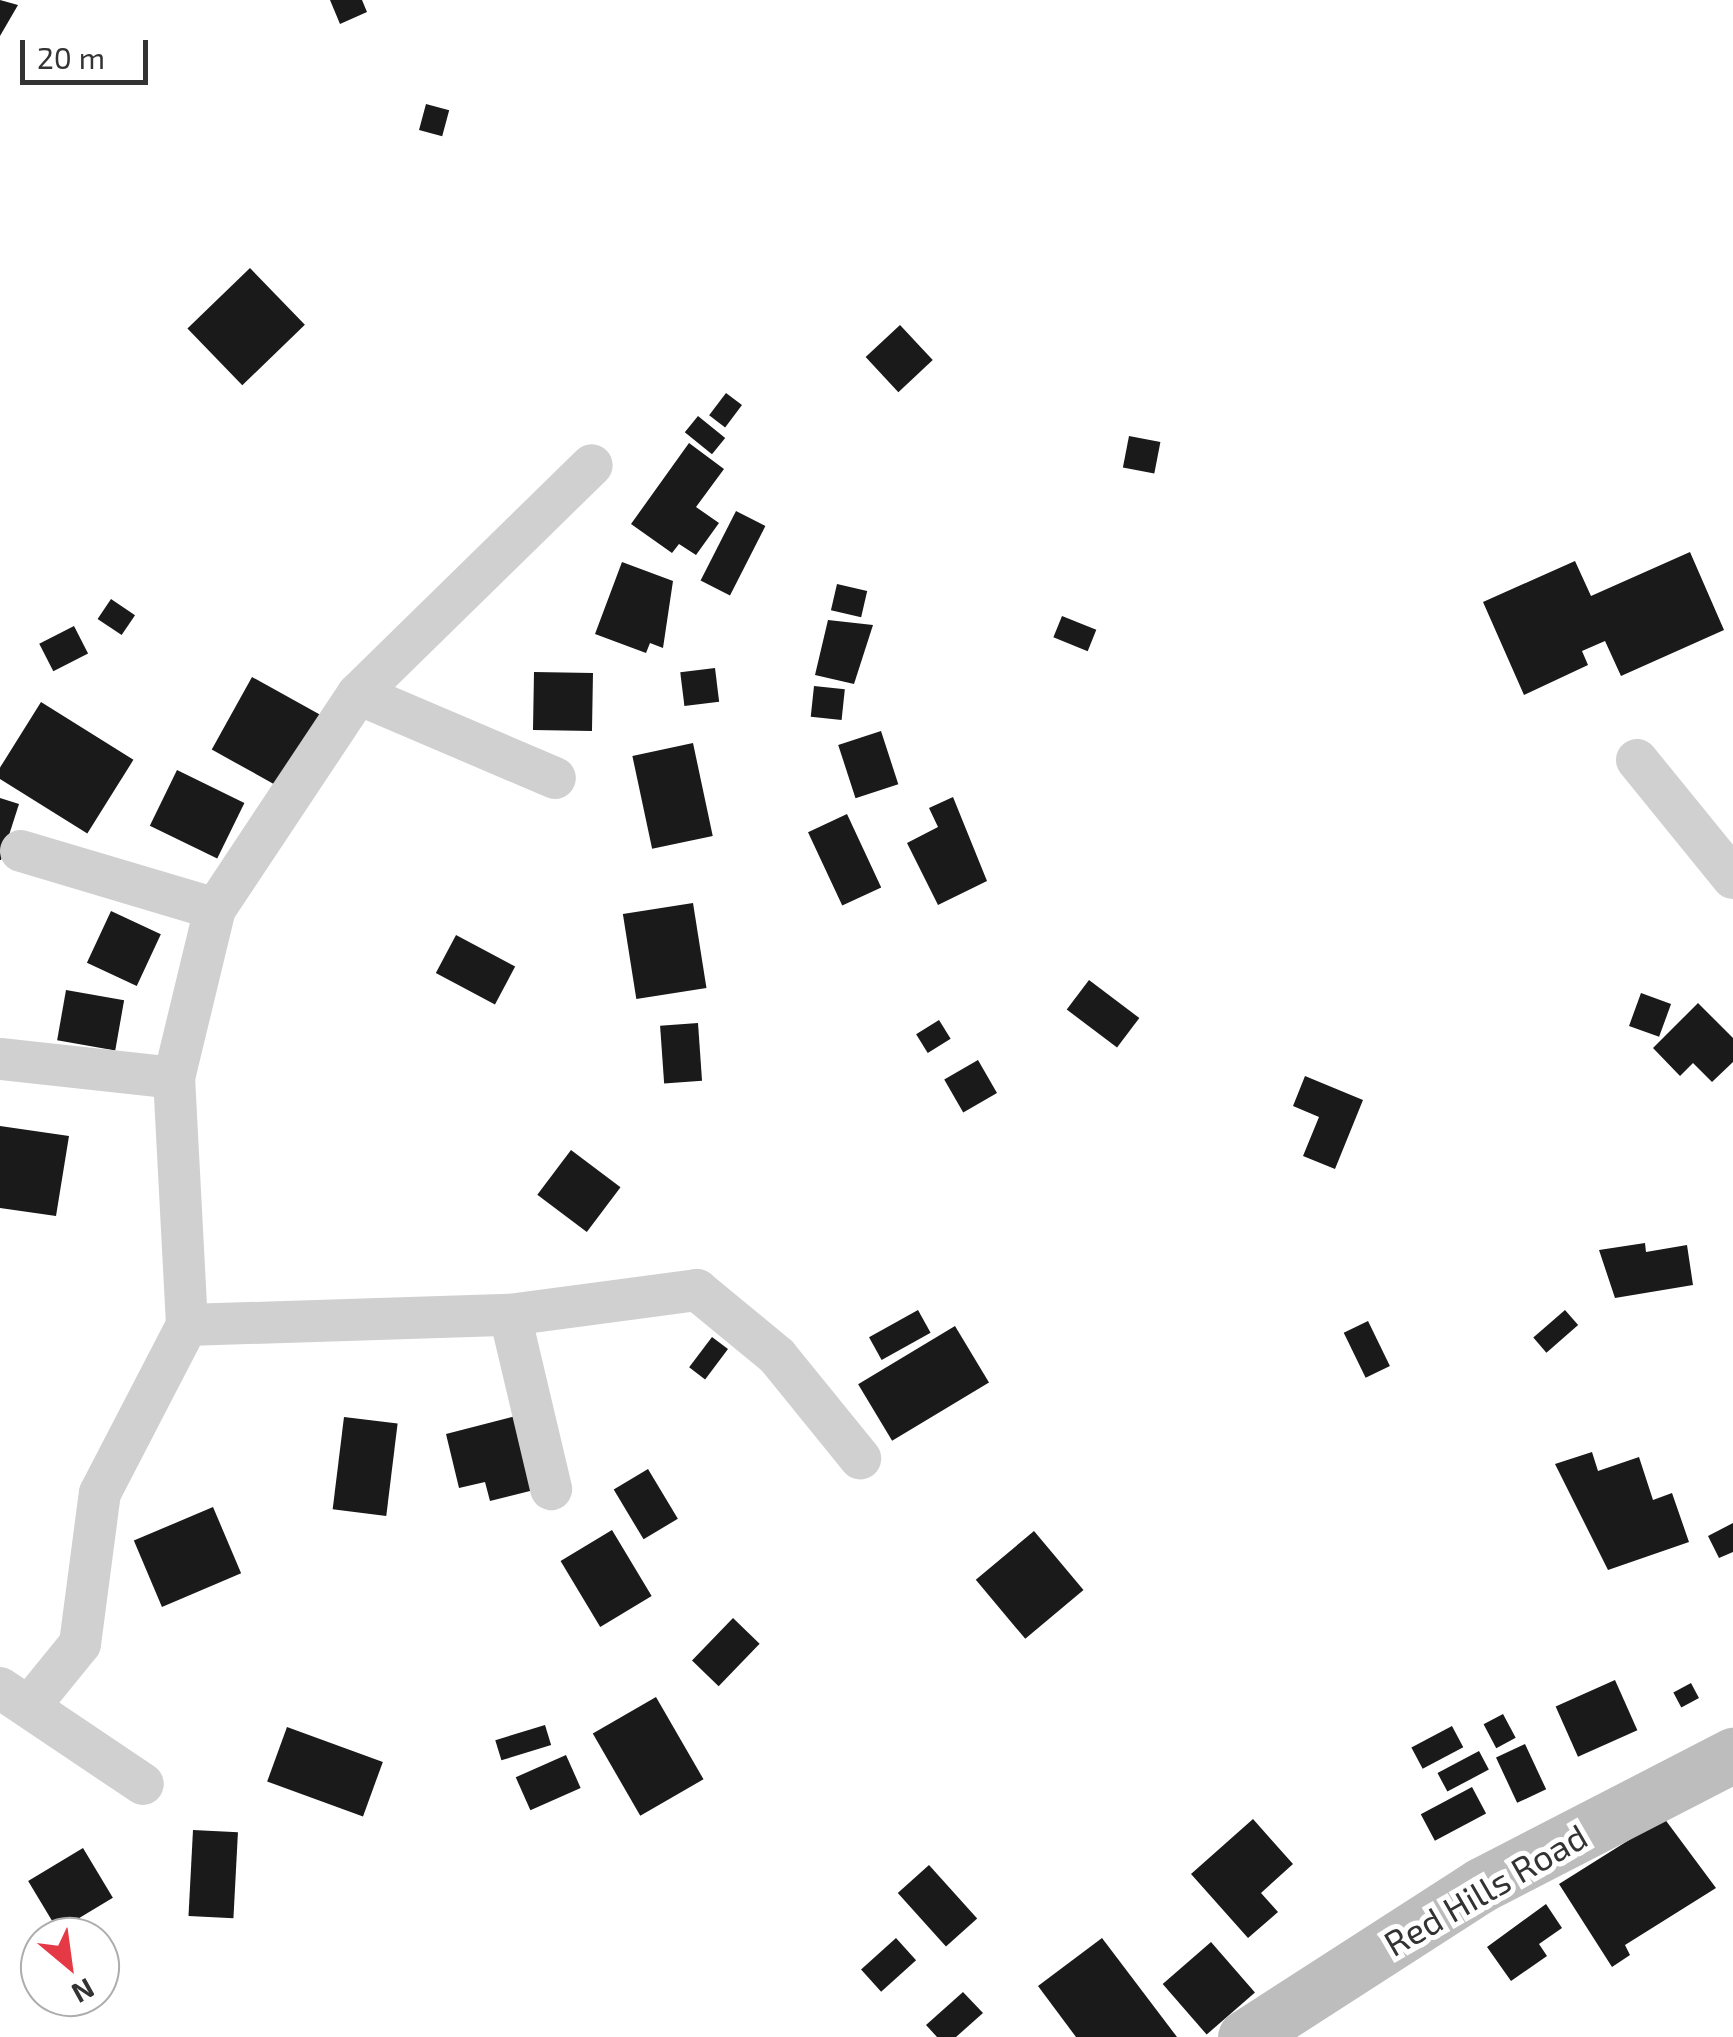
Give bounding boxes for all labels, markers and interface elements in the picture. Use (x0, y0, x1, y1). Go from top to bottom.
scale bar (25, 20, 152, 82)
text: 20 m (37, 39, 105, 75)
street label: Red Hills Road (1376, 1814, 1594, 1964)
north arrow (20, 1917, 120, 2017)
text: N (66, 1972, 101, 2011)

